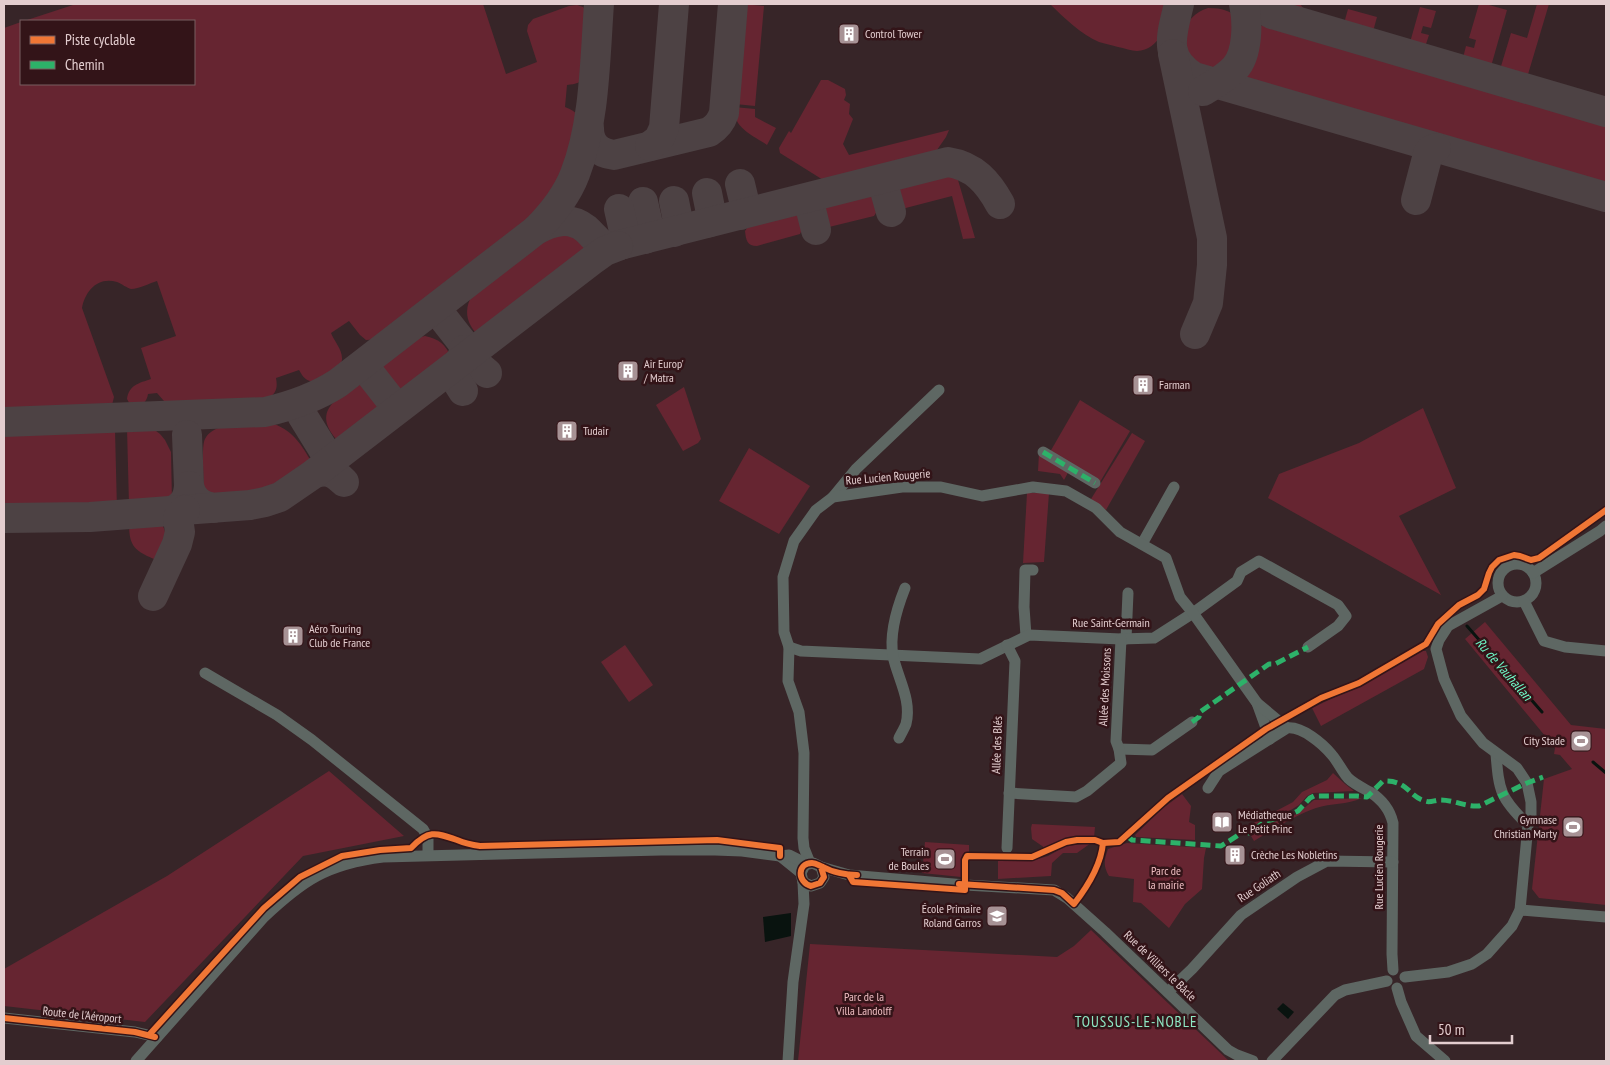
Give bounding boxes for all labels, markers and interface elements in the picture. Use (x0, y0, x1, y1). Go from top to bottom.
legend (20, 20, 195, 85)
building icon: Control Tower (837, 22, 861, 46)
place label: Control Tower (865, 26, 923, 41)
text: Piste cyclable (65, 30, 135, 49)
text: Chemin (65, 55, 104, 74)
place label: Air Europ' / Matra (643, 356, 684, 385)
building icon: Air Europ' / Matra (616, 359, 640, 383)
building icon: Farman (1131, 373, 1155, 397)
place label: Farman (1159, 377, 1190, 392)
building icon: Tudair (555, 419, 579, 443)
place label: Tudair (583, 423, 609, 438)
street label: Rue Lucien Rougerie (845, 465, 931, 488)
street label: Rue Saint-Germain (1072, 615, 1150, 630)
place label: Aéro Touring Club de France (309, 621, 370, 650)
building icon: Aéro Touring Club de France (281, 624, 305, 648)
water label: Ru de Vauhallan (1472, 634, 1537, 705)
street label: Allée des Moissons (1095, 647, 1114, 727)
street label: Allée des Blés (988, 716, 1005, 774)
sports icon: City Stade (1569, 729, 1593, 753)
place label: City Stade (1524, 733, 1565, 748)
place label: Médiatheque Le Petit Princ (1238, 807, 1293, 836)
library icon: Médiatheque Le Petit Princ (1210, 810, 1234, 834)
place label: Gymnase Christian Marty (1494, 812, 1557, 841)
sports icon: Gymnase Christian Marty (1561, 815, 1585, 839)
street label: Rue Lucien Rougerie (1371, 825, 1386, 909)
building icon: Crèche Les Nobletins (1223, 843, 1247, 867)
place label: Terrain de Boules (888, 844, 929, 873)
sports icon: Terrain de Boules (933, 847, 957, 871)
place label: Crèche Les Nobletins (1251, 847, 1337, 862)
park label: Parc de la mairie (1148, 863, 1184, 892)
street label: Rue Goliath (1234, 866, 1283, 905)
place label: École Primaire Roland Garros (922, 901, 981, 930)
school or university icon: École Primaire Roland Garros (985, 904, 1009, 928)
street label: Rue de Villiers le Bâcle (1121, 927, 1200, 1004)
park label: Parc de la Villa Landolff (835, 989, 893, 1018)
street label: Route de l'Aéroport (42, 1003, 123, 1026)
district label: TOUSSUS-LE-NOBLE (1075, 1012, 1197, 1031)
scale bar (1430, 1012, 1512, 1044)
text: 50 m (1438, 1020, 1464, 1039)

